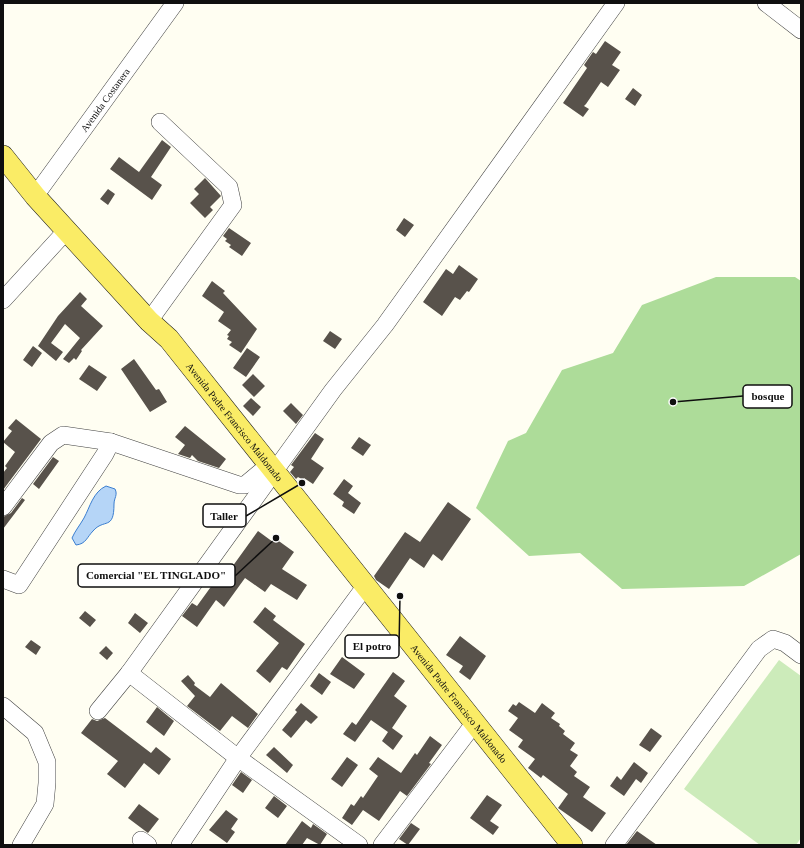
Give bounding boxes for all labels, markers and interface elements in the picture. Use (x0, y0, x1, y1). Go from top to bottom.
street label: Avenida Costanera (78, 65, 132, 134)
street label: Avenida Padre Francisco Maldonado (184, 360, 285, 483)
callout: bosque (743, 385, 792, 408)
text: bosque (751, 390, 785, 402)
callout: Taller (203, 504, 246, 527)
text: Taller (210, 510, 238, 522)
callout: Comercial "EL TINGLADO" (78, 564, 235, 587)
text: Comercial "EL TINGLADO" (86, 569, 226, 581)
callout: El potro (345, 635, 399, 658)
text: El potro (353, 640, 392, 652)
street label: Avenida Padre Francisco Maldonado (409, 642, 510, 765)

